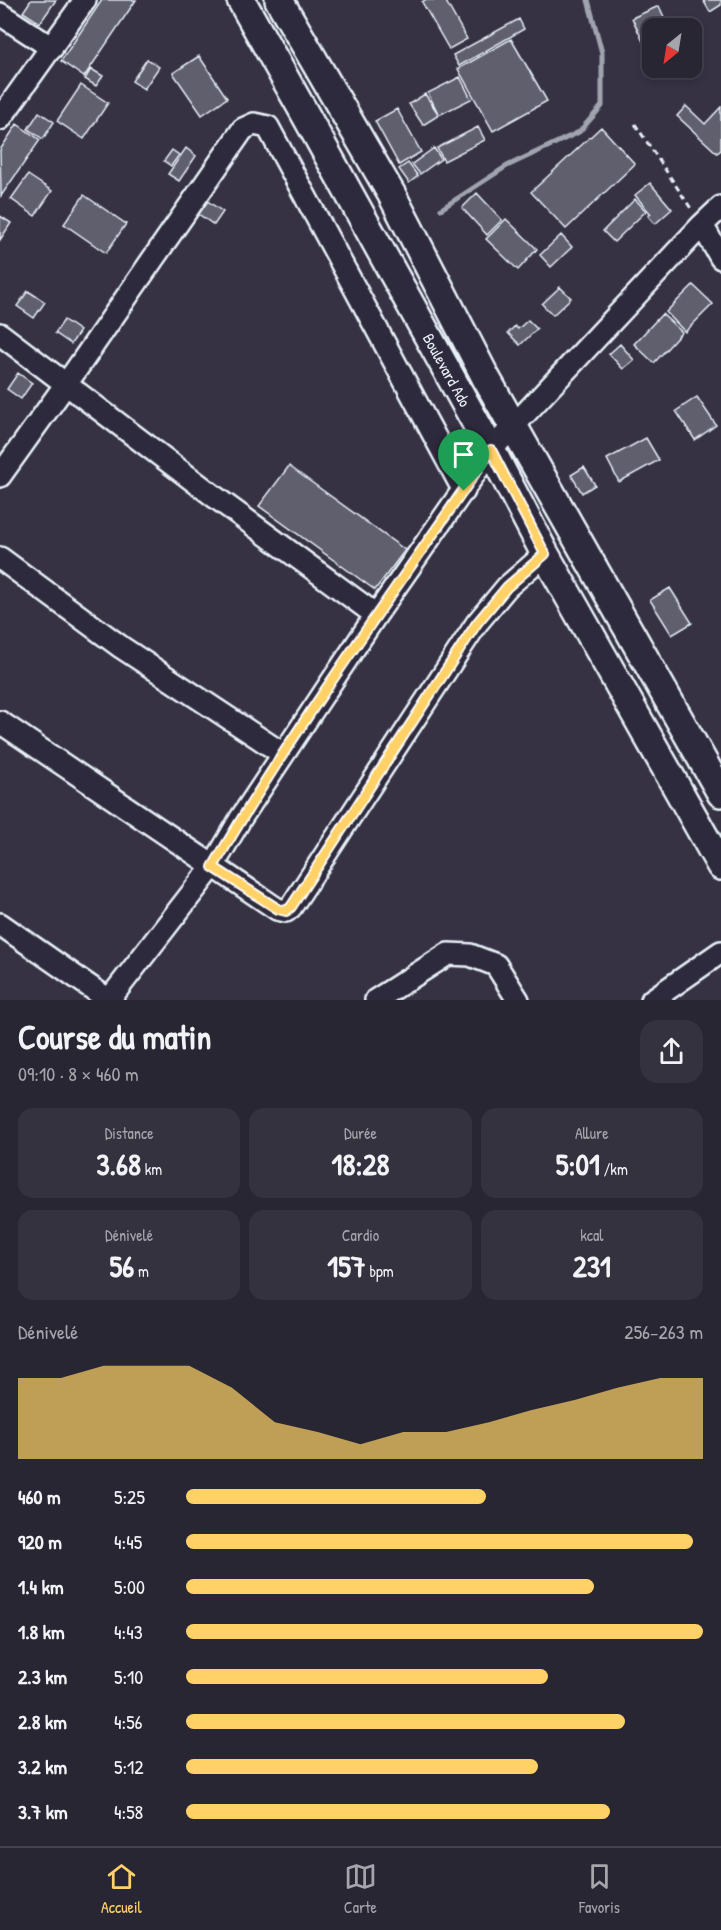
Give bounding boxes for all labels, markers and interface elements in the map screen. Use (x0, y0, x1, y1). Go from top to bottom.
north arrow (642, 18, 702, 78)
map controls (642, 18, 702, 78)
street label: Boulevard Ado (418, 329, 476, 411)
pin (438, 429, 489, 491)
icon: arrive (447, 438, 480, 471)
text: Course du matin (18, 1015, 211, 1059)
button: share (640, 1020, 703, 1083)
text: 09:10 · 8 × 460 m (18, 1060, 139, 1087)
text: Distance (105, 1122, 154, 1144)
text: Durée (344, 1122, 377, 1144)
text: Allure (575, 1122, 609, 1144)
text: 3.68 (96, 1144, 141, 1184)
text: 18:28 (332, 1144, 389, 1184)
text: 5:01 (556, 1144, 600, 1184)
text: km (141, 1158, 162, 1180)
text: /km (600, 1158, 628, 1180)
text: Dénivelé (105, 1224, 153, 1246)
text: Cardio (342, 1224, 379, 1246)
text: kcal (580, 1224, 604, 1246)
text: 56 (110, 1246, 134, 1286)
text: 157 (327, 1246, 366, 1286)
text: 231 (573, 1246, 611, 1286)
text: m (134, 1260, 149, 1282)
text: bpm (366, 1260, 394, 1282)
text: Dénivelé (18, 1318, 78, 1345)
text: 256–263 m (624, 1318, 703, 1345)
text: 460 m (18, 1483, 61, 1510)
text: 5:25 (114, 1483, 145, 1510)
text: 920 m (18, 1528, 62, 1555)
text: 4:45 (114, 1528, 142, 1555)
text: 1.4 km (18, 1573, 64, 1600)
text: 5:00 (114, 1573, 145, 1600)
text: 1.8 km (18, 1618, 65, 1645)
text: 4:43 (114, 1618, 143, 1645)
text: 2.3 km (18, 1663, 67, 1690)
text: 5:10 (114, 1663, 143, 1690)
text: 2.8 km (18, 1708, 67, 1735)
text: 4:56 (114, 1708, 143, 1735)
text: 3.2 km (18, 1753, 67, 1780)
text: 5:12 (114, 1753, 144, 1780)
text: 3.7 km (18, 1798, 68, 1825)
text: 4:58 (114, 1798, 143, 1825)
tab: Accueil (101, 1860, 142, 1918)
tab: Carte (344, 1860, 377, 1918)
tab: Favoris (579, 1860, 620, 1918)

